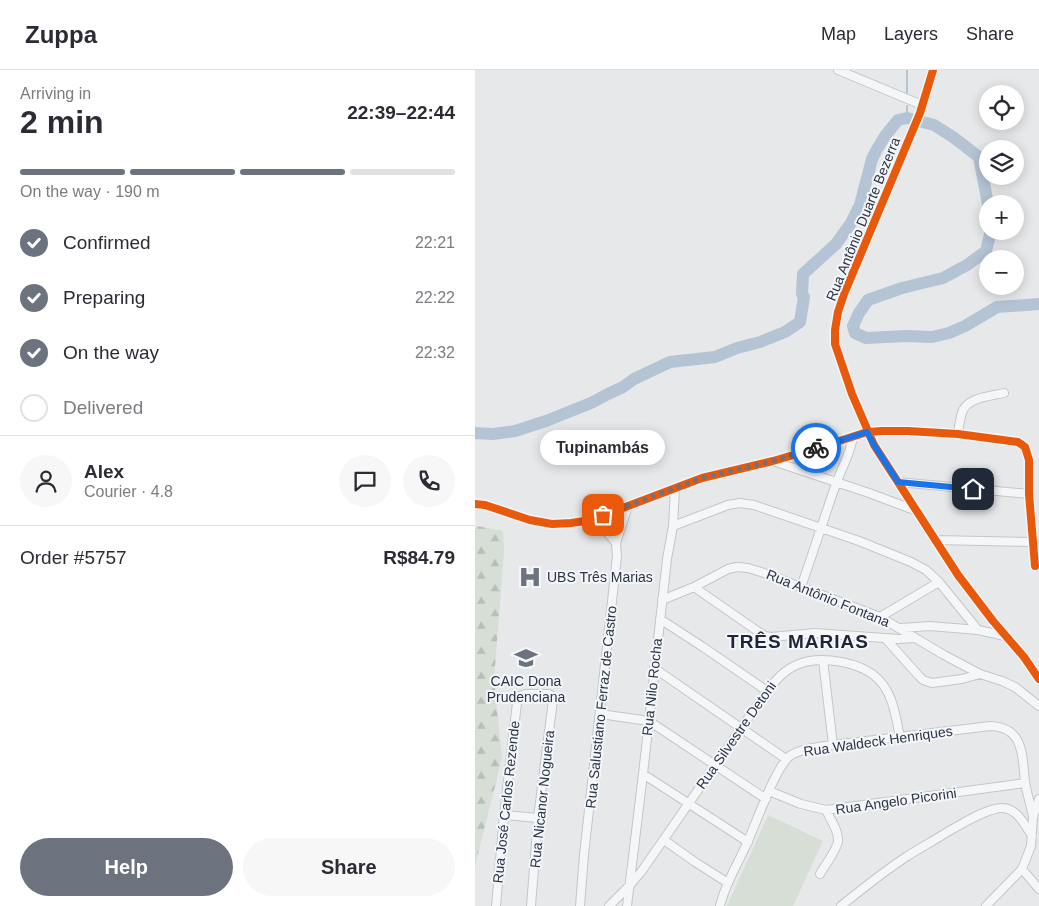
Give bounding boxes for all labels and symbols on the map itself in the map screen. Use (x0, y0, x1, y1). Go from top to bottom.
street label: Rua Antônio Duarte Bezerra (823, 135, 903, 303)
courier (791, 423, 841, 473)
callout: Tupinambás (541, 430, 665, 465)
pin (952, 468, 994, 510)
pin (582, 494, 624, 536)
hospital icon: UBS Três Marias (517, 564, 543, 590)
street label: Rua Antônio Fontana (764, 566, 892, 630)
place label: UBS Três Marias (547, 569, 653, 585)
street label: Rua Salustiano Ferraz de Castro (582, 605, 620, 809)
district label: TRÊS MARIAS (727, 631, 869, 652)
street label: Rua Nilo Rocha (639, 637, 665, 737)
school or university icon: CAIC Dona Prudenciana (513, 645, 539, 671)
place label: CAIC Dona Prudenciana (487, 673, 566, 705)
street label: Rua Silvestre Detoni (693, 678, 779, 792)
street label: Rua José Carlos Rezende (490, 720, 523, 884)
street label: Rua Waldeck Henriques (802, 723, 954, 759)
street label: Rua Nicanor Nogueira (527, 729, 557, 869)
street label: Rua Angelo Picorini (834, 785, 958, 817)

